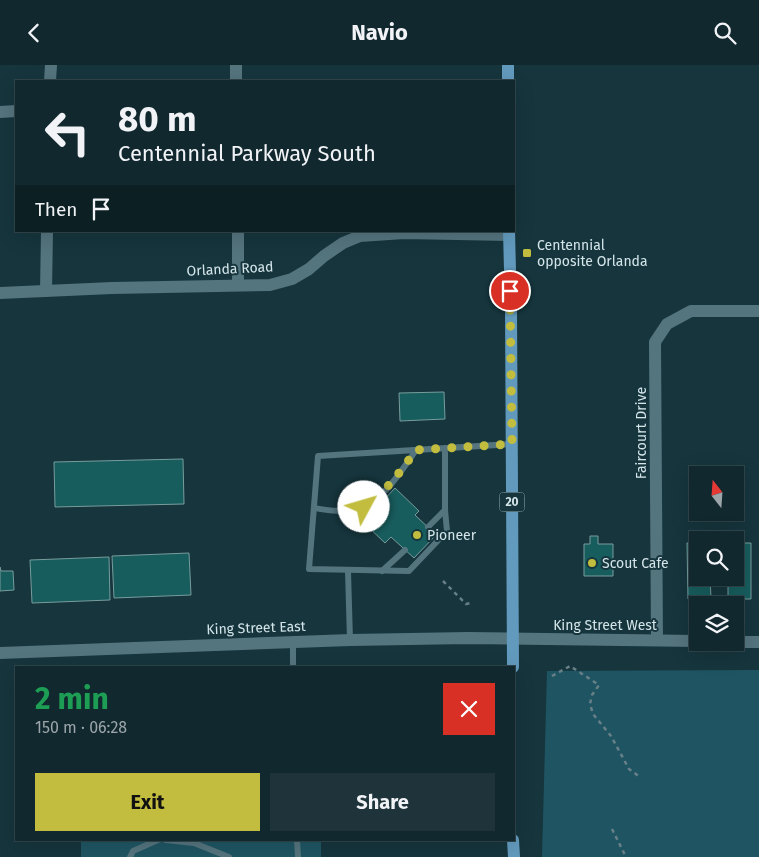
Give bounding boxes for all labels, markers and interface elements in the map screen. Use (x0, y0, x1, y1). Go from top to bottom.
icon: back (20, 19, 48, 47)
text: Navio (351, 19, 408, 46)
icon: search (711, 19, 739, 47)
text: 80 m (118, 98, 197, 140)
icon: left (35, 100, 100, 165)
text: Centennial Parkway South (118, 140, 376, 167)
icon: arrive (87, 195, 115, 223)
text: Then (35, 198, 77, 221)
place label: Centennial opposite Orlanda (537, 237, 648, 270)
marker: Centennial opposite Orlanda (521, 247, 533, 259)
street label: Orlanda Road (186, 258, 274, 280)
pin (489, 270, 531, 312)
icon: arrive (496, 277, 524, 305)
street label: Faircourt Drive (633, 387, 650, 479)
north arrow (689, 466, 744, 521)
map controls (689, 466, 744, 651)
position arrow (337, 480, 389, 532)
road number: 20 (500, 493, 524, 512)
place label: Pioneer (427, 527, 477, 544)
marker: Pioneer (411, 529, 423, 541)
button: search (689, 531, 744, 586)
place label: Scout Cafe (602, 555, 669, 572)
marker: Scout Cafe (586, 557, 598, 569)
button: layers (689, 596, 744, 651)
street label: King Street West (553, 617, 658, 634)
street label: King Street East (206, 618, 307, 638)
text: 2 min (35, 681, 109, 717)
button: close (443, 683, 495, 735)
text: 150 m · 06:28 (35, 718, 127, 737)
button: Exit (35, 773, 260, 831)
button: Share (270, 773, 495, 831)

